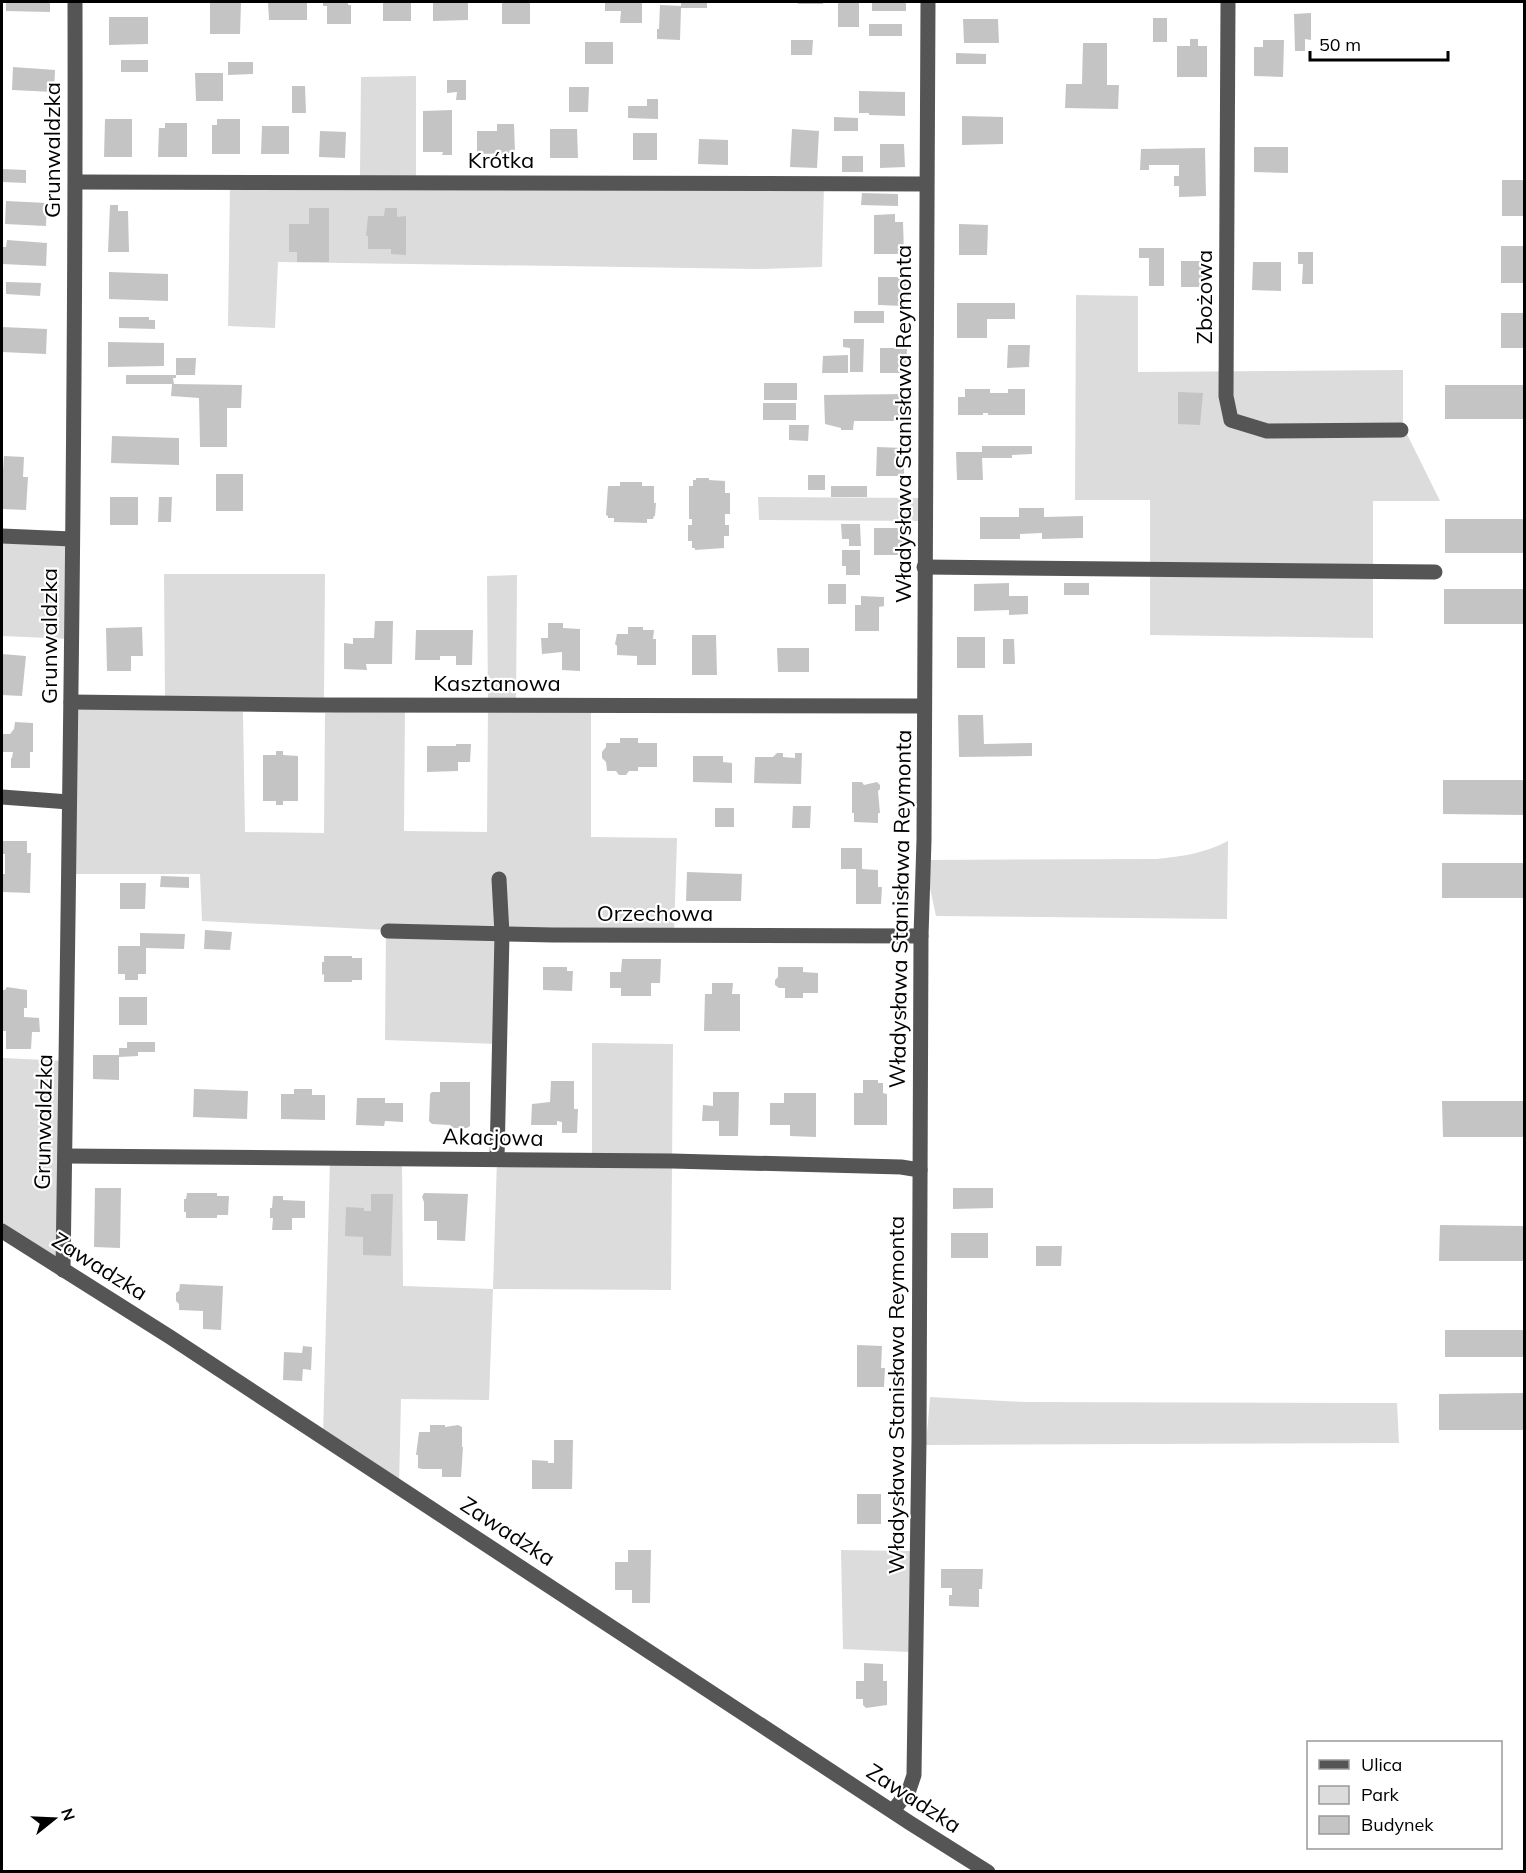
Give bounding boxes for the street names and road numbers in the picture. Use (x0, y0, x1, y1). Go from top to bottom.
street label: Grunwaldzka (38, 82, 66, 218)
street label: Krótka (468, 146, 534, 174)
street label: Władysława Stanisława Reymonta (889, 245, 917, 603)
street label: Zbożowa (1190, 250, 1218, 344)
street label: Grunwaldzka (35, 568, 63, 704)
street label: Kasztanowa (433, 669, 561, 697)
street label: Władysława Stanisława Reymonta (883, 729, 917, 1089)
street label: Orzechowa (597, 899, 713, 927)
street label: Grunwaldzka (28, 1054, 58, 1190)
street label: Akacjowa (442, 1122, 544, 1152)
street label: Władysława Stanisława Reymonta (882, 1216, 910, 1574)
street label: Zawadzka (47, 1226, 153, 1306)
street label: Zawadzka (455, 1490, 561, 1572)
street label: Zawadzka (861, 1757, 967, 1839)

